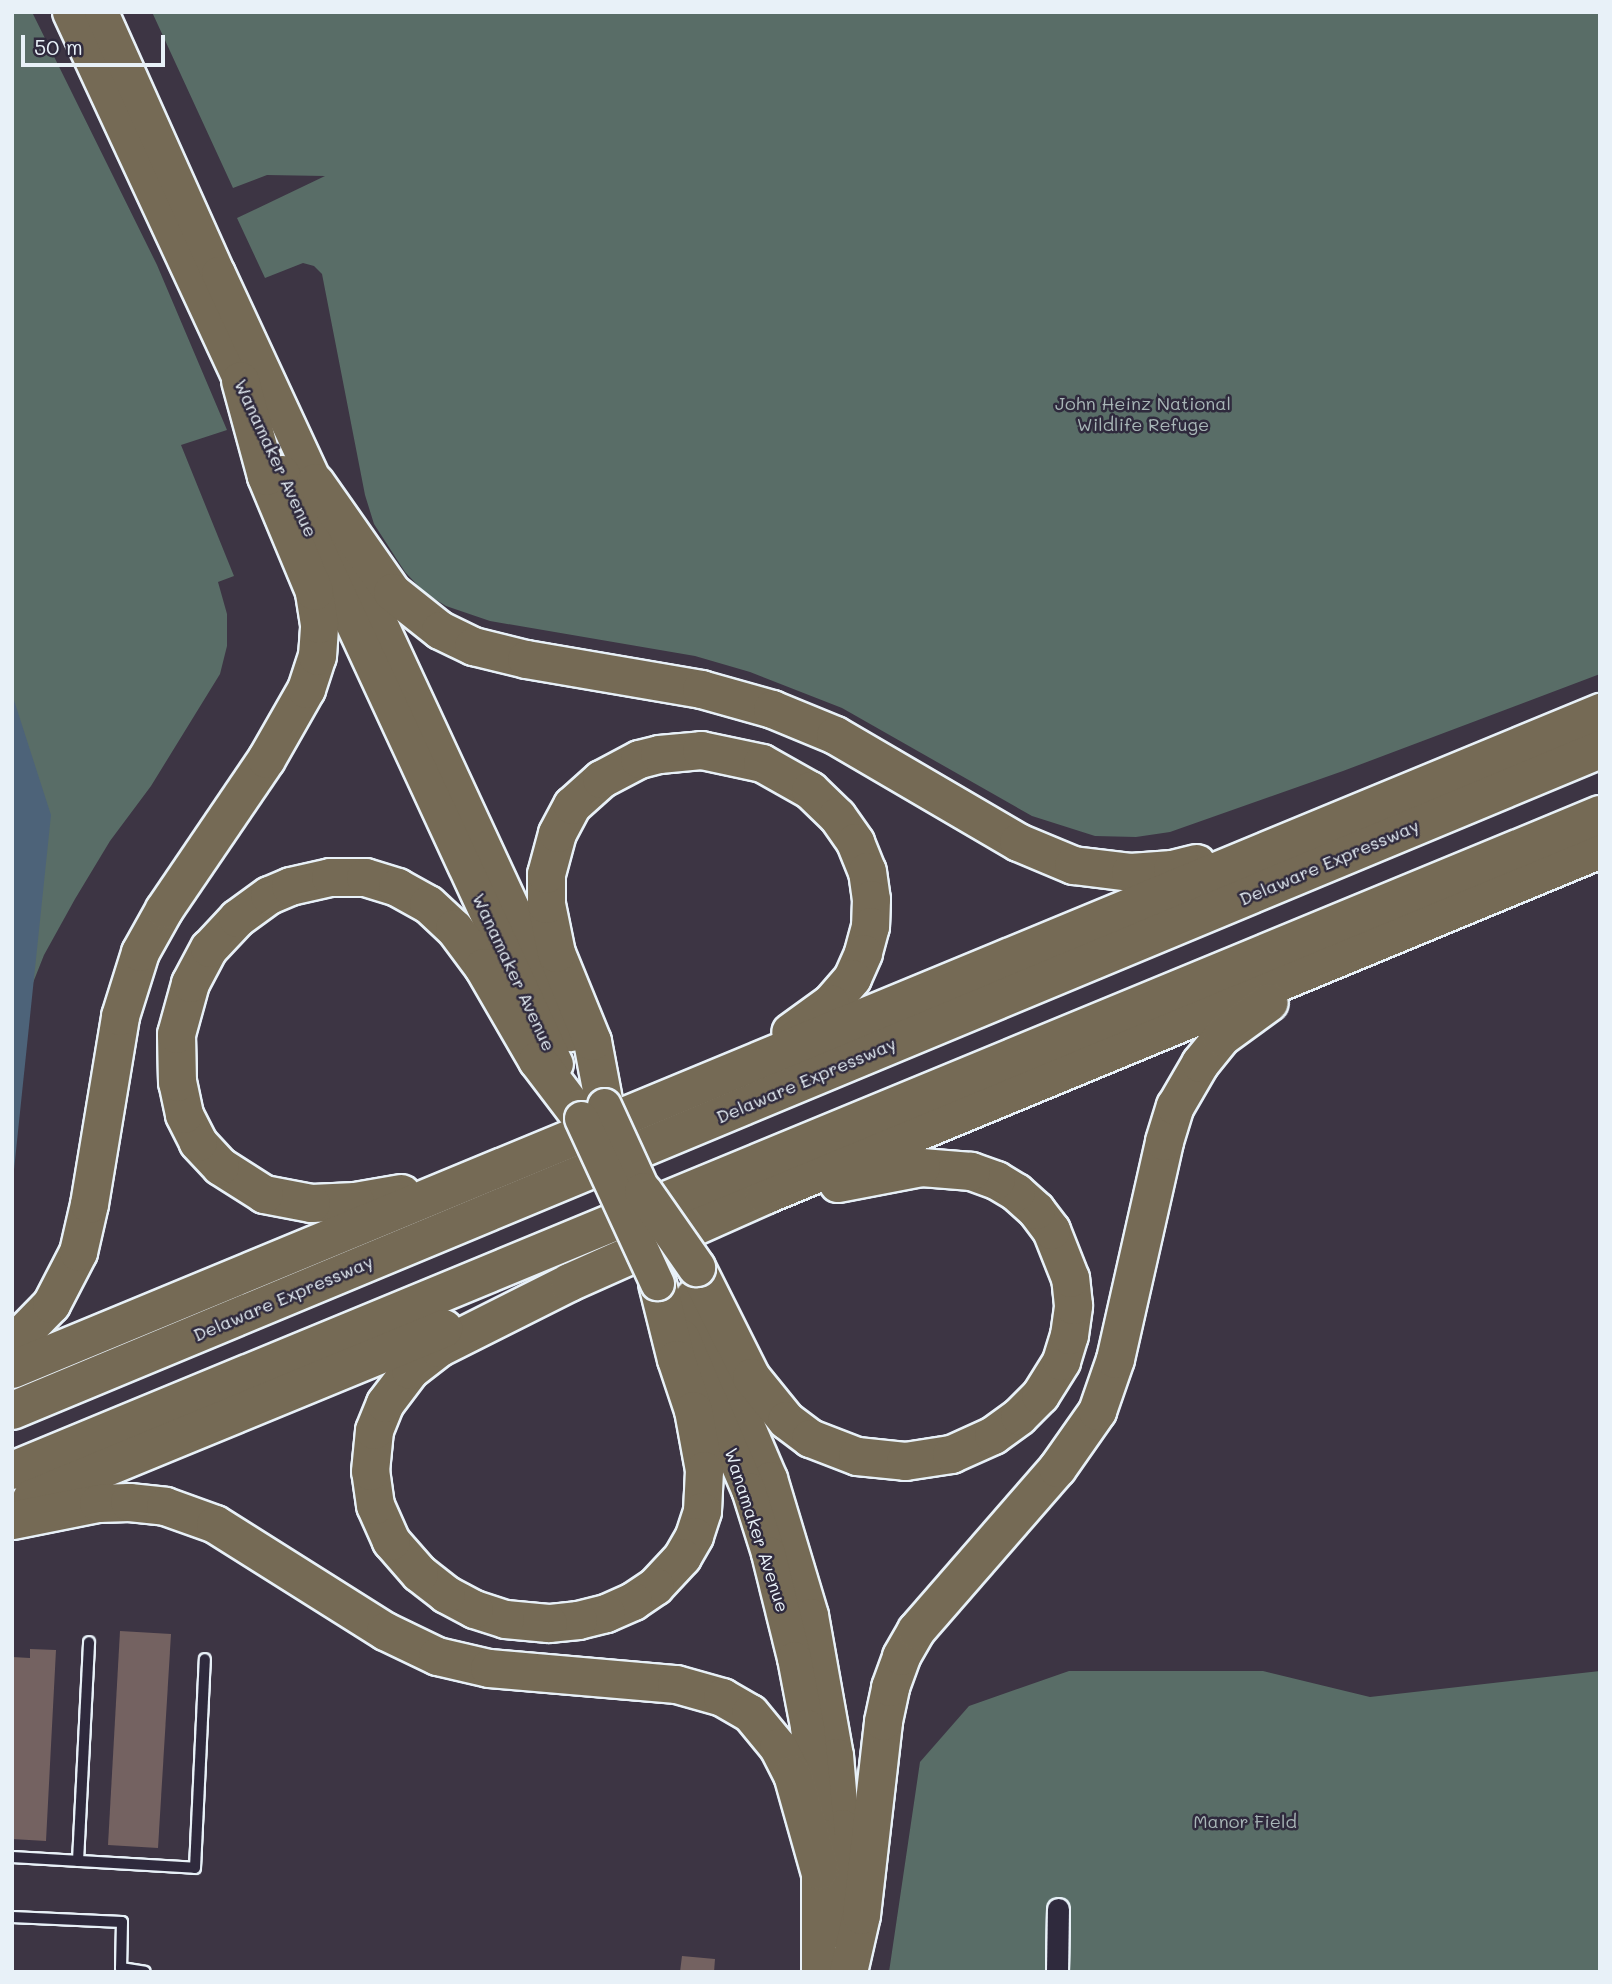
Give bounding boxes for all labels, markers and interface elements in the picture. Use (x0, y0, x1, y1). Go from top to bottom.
scale bar (24, 21, 168, 65)
text: 50 m (34, 33, 83, 60)
street label: Wanamaker Avenue (230, 376, 322, 540)
park label: John Heinz National Wildlife Refuge (1055, 393, 1231, 436)
street label: Delaware Expressway (1236, 814, 1422, 910)
street label: Wanamaker Avenue (468, 890, 560, 1054)
street label: Delaware Expressway (713, 1032, 899, 1128)
street label: Delaware Expressway (190, 1250, 376, 1346)
street label: Wanamaker Avenue (720, 1445, 794, 1615)
park label: Manor Field (1193, 1810, 1297, 1832)

